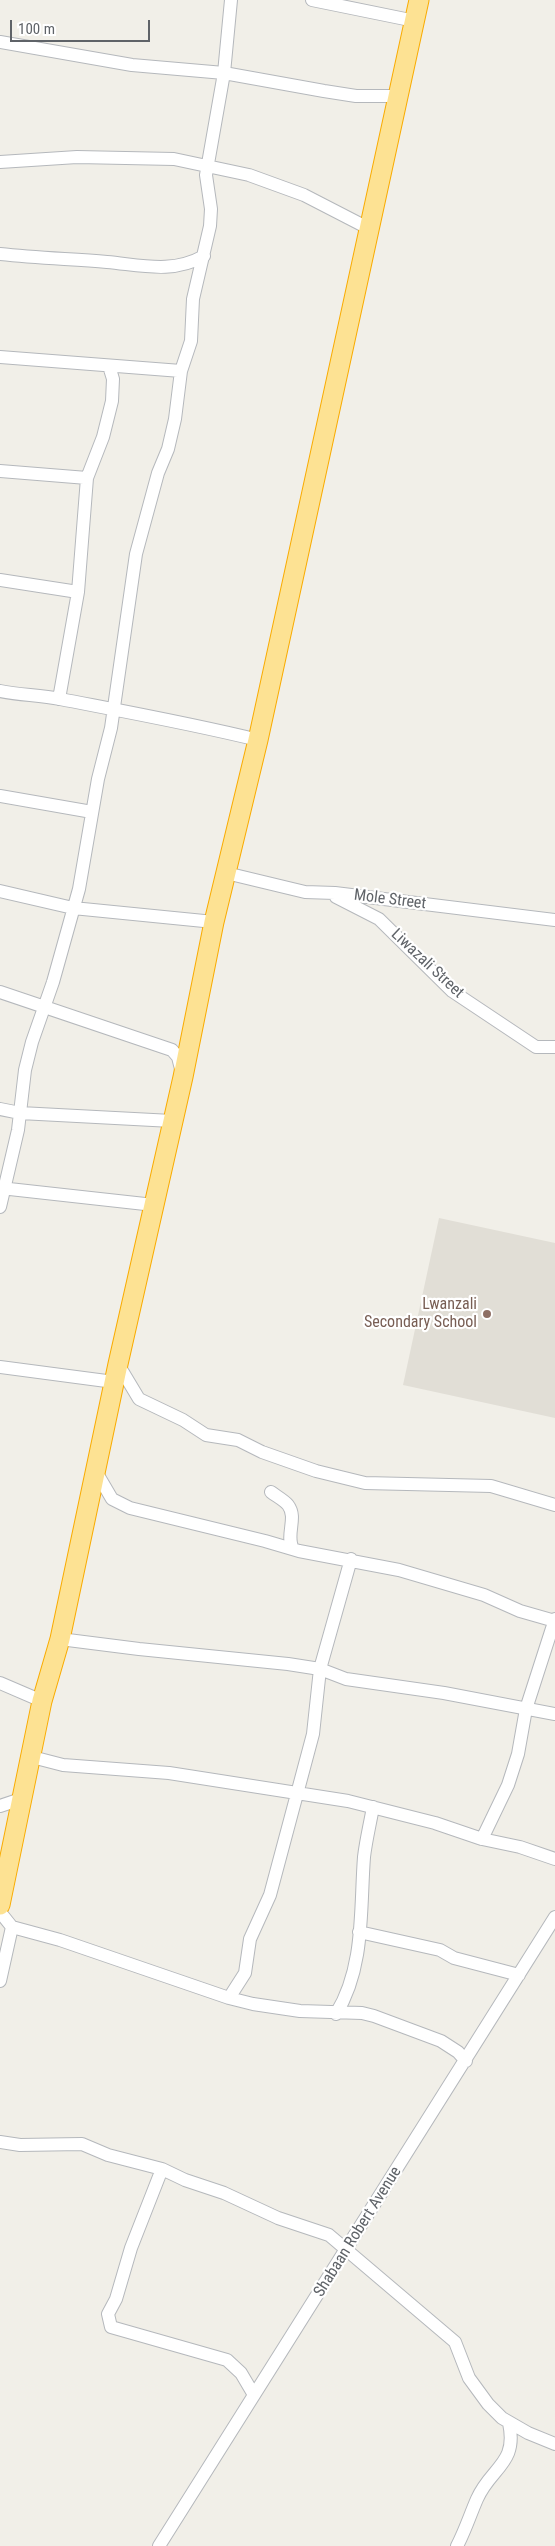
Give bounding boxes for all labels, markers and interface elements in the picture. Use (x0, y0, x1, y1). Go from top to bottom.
scale bar (12, 10, 152, 42)
text: 100 m (18, 20, 55, 38)
street label: Mole Street (353, 886, 427, 914)
street label: Liwazali Street (387, 925, 467, 1003)
place label: Lwanzali Secondary School (364, 1295, 477, 1333)
marker: Lwanzali Secondary School (481, 1308, 493, 1320)
street label: Shabaan Robert Avenue (310, 2163, 406, 2301)

